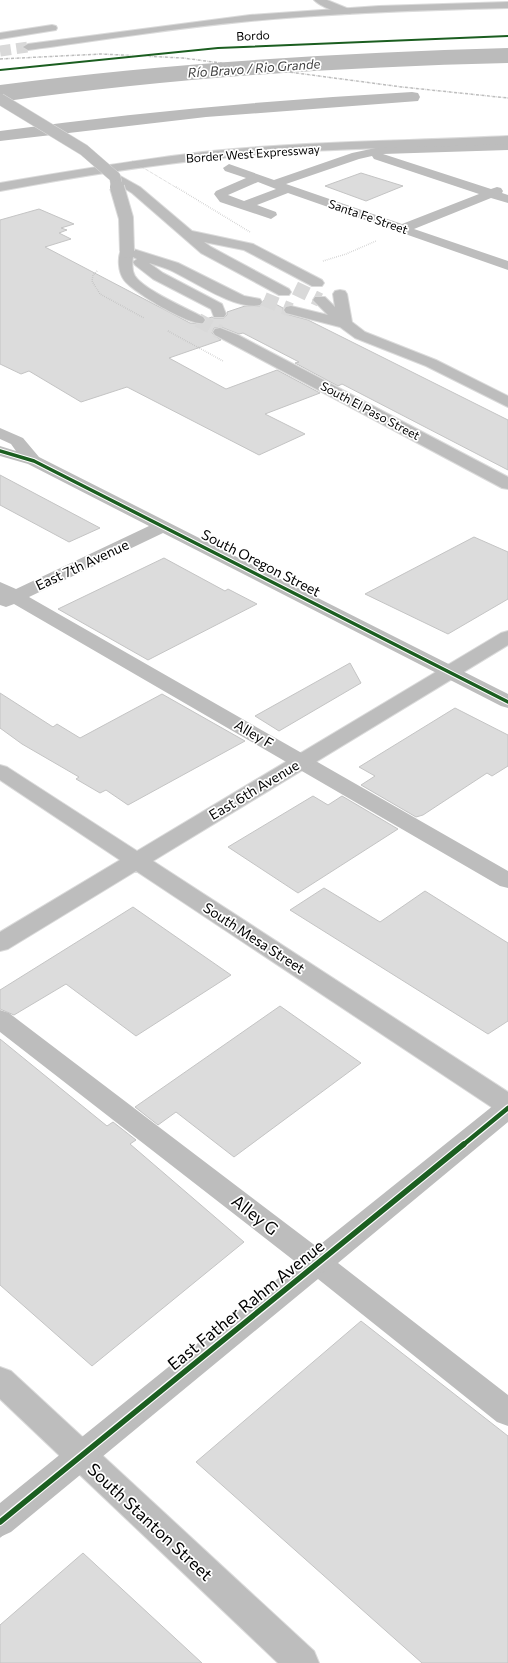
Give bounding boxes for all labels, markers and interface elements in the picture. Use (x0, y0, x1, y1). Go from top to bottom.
street label: Bordo (236, 27, 270, 43)
water label: Río Bravo / Rio Grande (187, 55, 321, 81)
street label: Border West Expressway (185, 141, 320, 165)
street label: Santa Fe Street (327, 196, 410, 236)
street label: South El Paso Street (319, 378, 422, 442)
street label: South Oregon Street (199, 525, 324, 600)
street label: East 7th Avenue (32, 536, 131, 594)
street label: Alley F (232, 716, 277, 751)
street label: East 6th Avenue (206, 756, 302, 823)
street label: South Mesa Street (200, 898, 308, 977)
street label: Alley G (228, 1190, 283, 1239)
street label: East Father Rahm Avenue (163, 1235, 328, 1374)
street label: South Stanton Street (84, 1458, 217, 1585)

